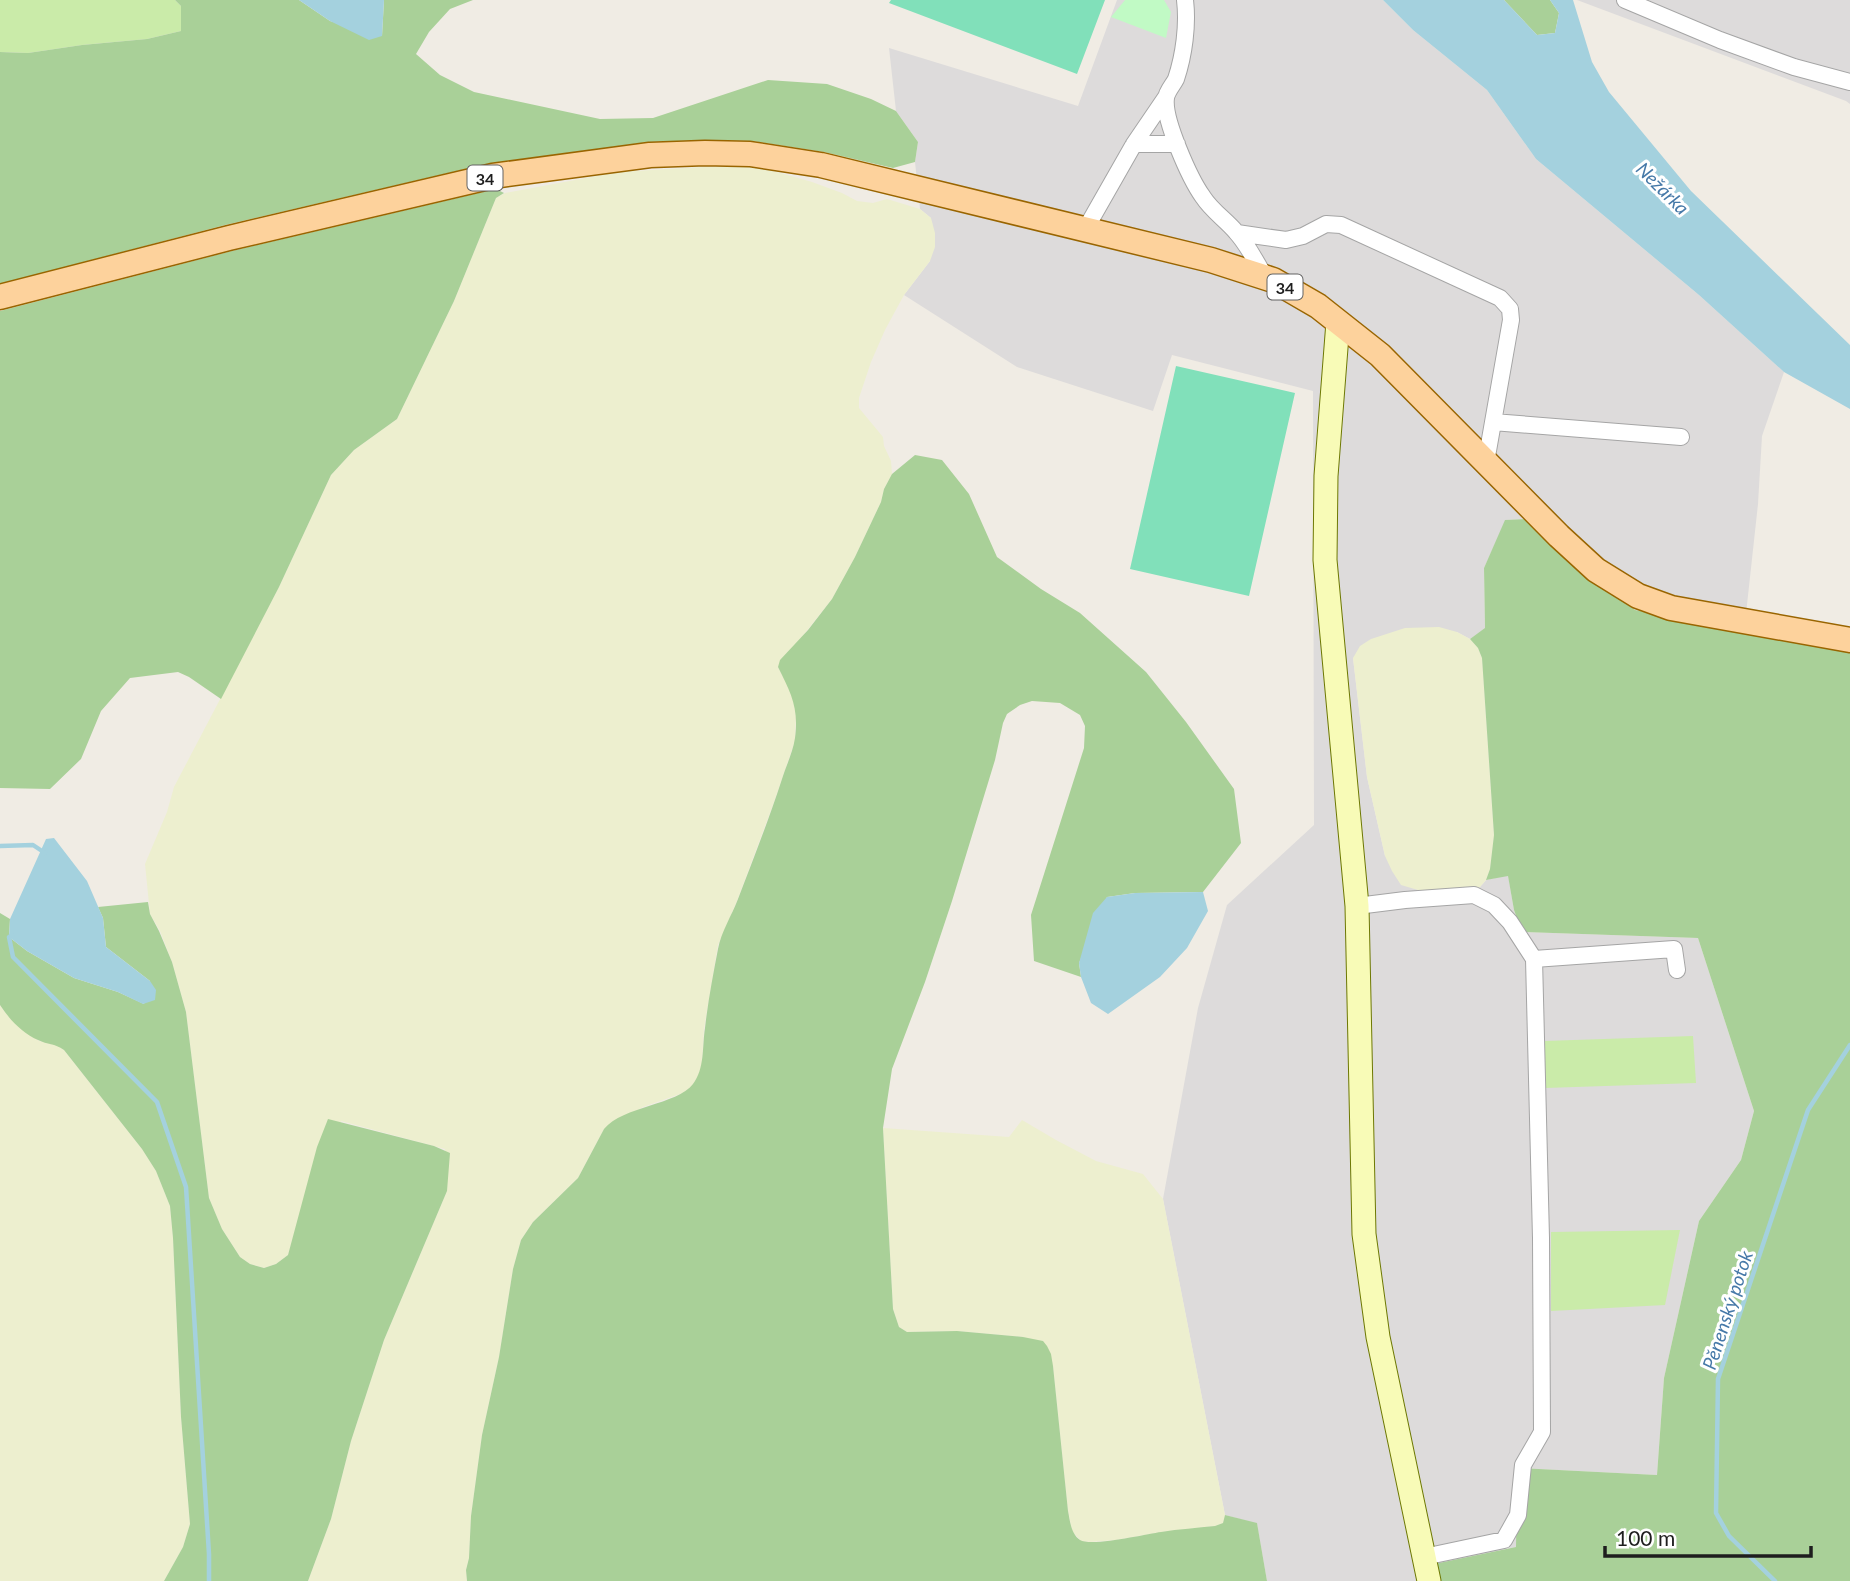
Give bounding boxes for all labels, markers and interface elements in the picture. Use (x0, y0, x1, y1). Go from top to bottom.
water label: Nežárka (1632, 157, 1694, 219)
road number: 34 (468, 166, 503, 190)
road number: 34 (1268, 274, 1302, 300)
water label: Pěnenský potok (1697, 1247, 1757, 1372)
scale bar (1605, 1514, 1812, 1558)
text: 100 m (1616, 1525, 1675, 1550)

